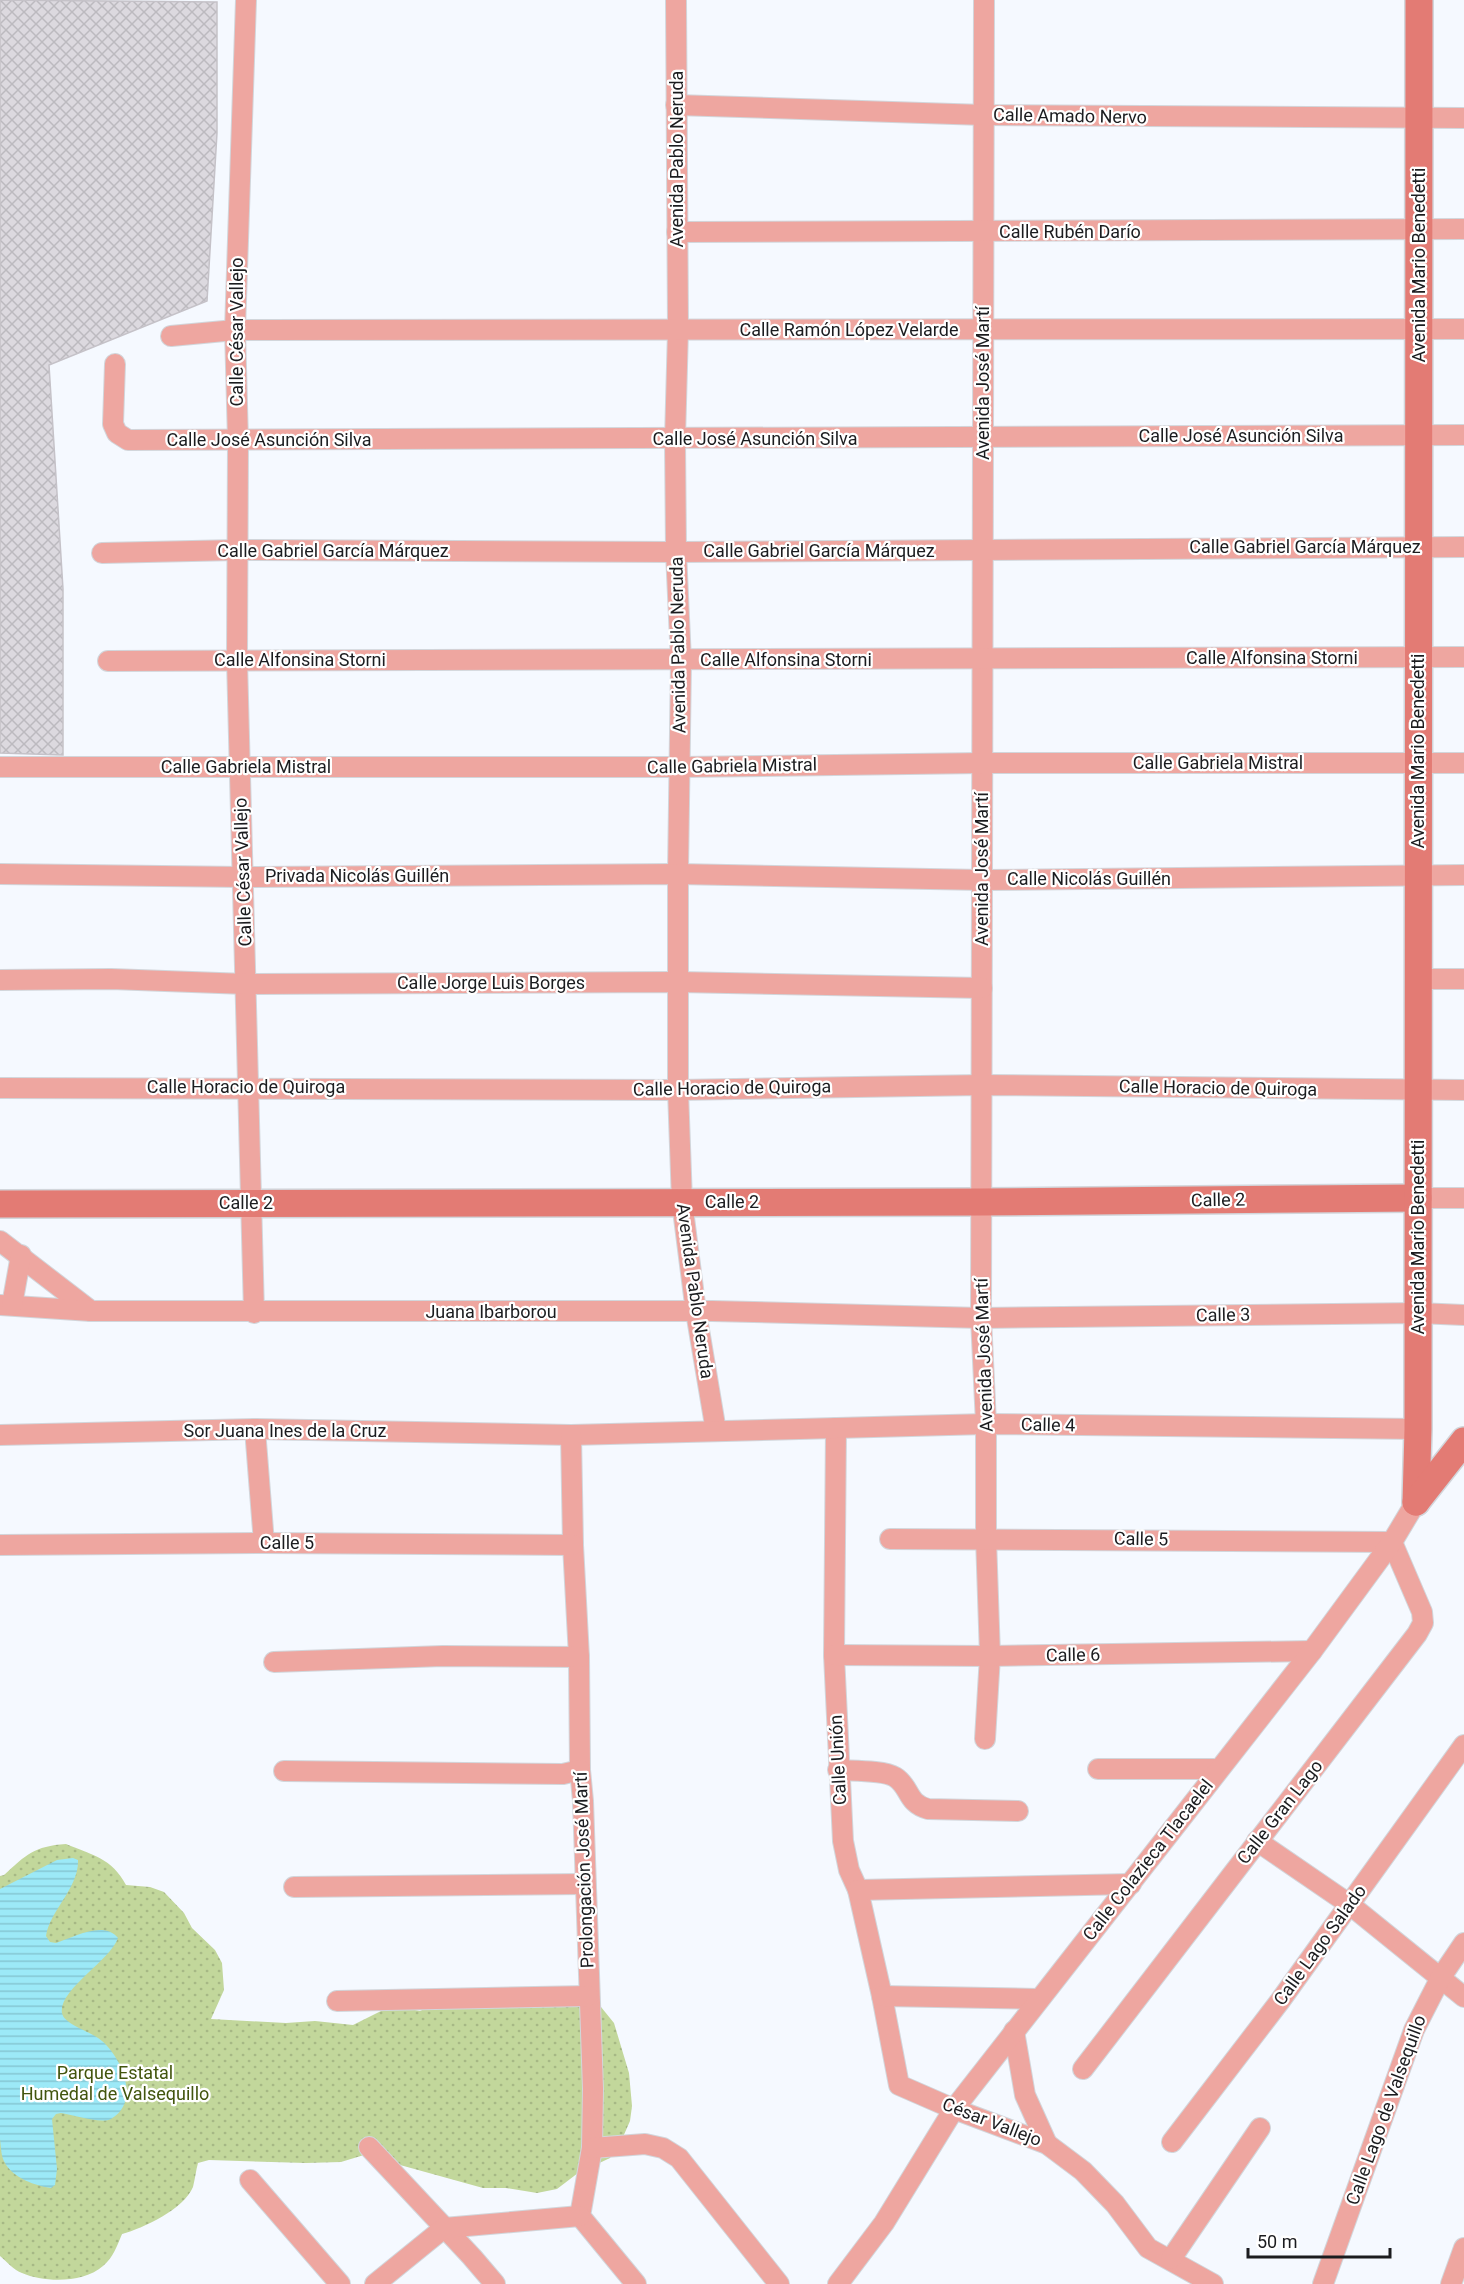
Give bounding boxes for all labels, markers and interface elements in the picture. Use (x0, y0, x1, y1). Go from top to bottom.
street label: Avenida Pablo Neruda (666, 71, 687, 247)
street label: Calle Amado Nervo (993, 104, 1147, 127)
street label: Avenida Mario Benedetti (1408, 168, 1429, 363)
street label: Calle Rubén Darío (999, 221, 1141, 242)
street label: Calle César Vallejo (226, 258, 247, 406)
street label: Avenida José Martí (972, 305, 993, 460)
street label: Calle Ramón López Velarde (739, 319, 959, 340)
street label: Calle José Asunción Silva (1139, 425, 1343, 446)
street label: Calle José Asunción Silva (653, 428, 857, 449)
street label: Calle José Asunción Silva (167, 429, 371, 450)
street label: Calle Gabriel García Márquez (1189, 536, 1421, 557)
street label: Calle Gabriel García Márquez (217, 540, 449, 561)
street label: Calle Gabriel García Márquez (703, 540, 935, 561)
street label: Avenida Pablo Neruda (665, 556, 690, 734)
street label: Calle Alfonsina Storni (1186, 647, 1358, 668)
street label: Calle Alfonsina Storni (214, 649, 386, 670)
street label: Calle Alfonsina Storni (700, 649, 872, 670)
street label: Avenida Mario Benedetti (1407, 654, 1428, 849)
street label: Calle Gabriela Mistral (1133, 752, 1303, 773)
street label: Calle Gabriela Mistral (647, 754, 817, 777)
street label: Calle Gabriela Mistral (161, 756, 331, 777)
street label: Avenida José Martí (971, 791, 992, 946)
street label: Calle César Vallejo (229, 797, 256, 947)
street label: Privada Nicolás Guillén (265, 865, 449, 886)
street label: Calle Nicolás Guillén (1007, 868, 1171, 889)
street label: Calle Jorge Luis Borges (397, 972, 585, 993)
street label: Calle Horacio de Quiroga (633, 1075, 831, 1100)
street label: Calle Horacio de Quiroga (1119, 1075, 1317, 1100)
street label: Calle Horacio de Quiroga (147, 1076, 345, 1097)
street label: Avenida Mario Benedetti (1407, 1140, 1428, 1335)
street label: Calle 2 (1191, 1189, 1245, 1210)
street label: Calle 2 (705, 1191, 759, 1212)
street label: Calle 2 (219, 1192, 273, 1213)
street label: Avenida Pablo Neruda (673, 1202, 718, 1380)
street label: Avenida José Martí (970, 1277, 997, 1432)
street label: Juana Ibarborou (425, 1301, 557, 1322)
street label: Calle 3 (1196, 1304, 1250, 1325)
street label: Calle 4 (1021, 1414, 1075, 1435)
street label: Sor Juana Ines de la Cruz (184, 1420, 387, 1441)
street label: Calle 5 (1114, 1528, 1168, 1549)
street label: Calle 5 (260, 1532, 314, 1553)
street label: Calle 6 (1046, 1644, 1100, 1665)
street label: Calle Unión (825, 1714, 850, 1806)
street label: Calle Gran Lago (1232, 1755, 1327, 1868)
street label: Prolongación José Martí (570, 1771, 597, 1969)
street label: Calle Colazieca Tlacaelel (1078, 1775, 1217, 1944)
street label: Calle Lago Salado (1269, 1880, 1370, 2009)
street label: Calle Lago de Valsequillo (1341, 2012, 1430, 2208)
park label: Parque Estatal Humedal de Valsequillo (21, 2062, 209, 2104)
street label: César Vallejo (940, 2093, 1045, 2150)
scale bar (1248, 2221, 1390, 2259)
text: 50 m (1257, 2231, 1297, 2252)

